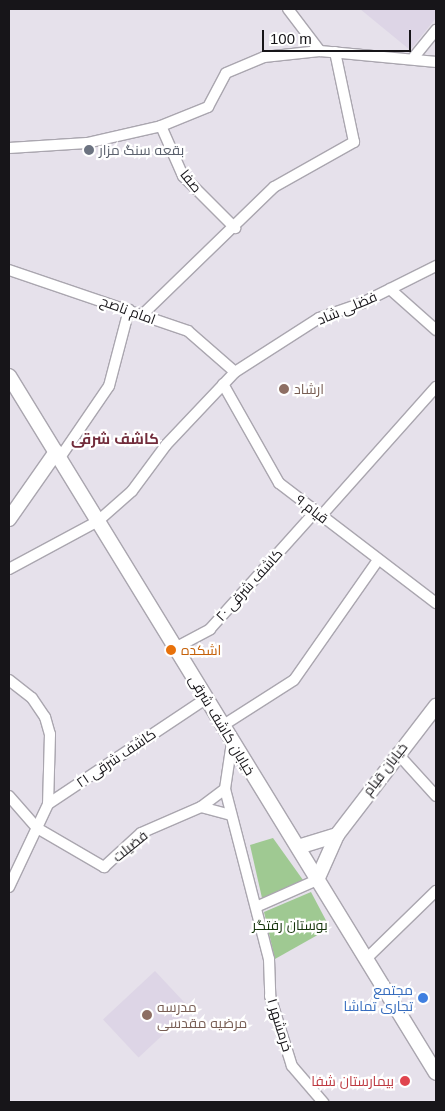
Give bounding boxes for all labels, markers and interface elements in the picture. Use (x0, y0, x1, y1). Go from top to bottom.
scale bar (265, 20, 414, 52)
text: 100 m (270, 30, 312, 47)
place label: بقعه سنگ مزار (99, 142, 184, 158)
marker: بقعه سنگ مزار (83, 144, 95, 156)
street label: صفا (177, 166, 205, 196)
street label: فضلی شاد (315, 288, 379, 328)
street label: امام ناصح (98, 292, 158, 328)
place label: ارشاد (294, 381, 324, 397)
marker: ارشاد (278, 383, 290, 395)
district label: کاشف شرقی (71, 430, 159, 448)
street label: قیام ۹ (292, 491, 332, 527)
street label: کاشف شرقی ۲۰ (212, 545, 286, 625)
place label: اشکده (181, 642, 221, 658)
marker: اشکده (165, 644, 177, 656)
street label: خیابان کاشف شرقی (185, 672, 259, 778)
street label: کاشف شرقی ۲۱ (73, 725, 159, 791)
street label: خیابان قیام (359, 739, 411, 799)
street label: فضیلت (109, 827, 151, 865)
park label: بوستان رفتگر (252, 917, 328, 933)
place label: مجتمع تجاری تماشا (344, 982, 413, 1014)
marker: مجتمع تجاری تماشا (417, 992, 429, 1004)
street label: خرمشهر ۱ (264, 996, 296, 1054)
place label: مدرسه مرضیه مقدسی (157, 999, 247, 1032)
marker: مدرسه مرضیه مقدسی (141, 1009, 153, 1021)
place label: بیمارستان شفا (311, 1073, 394, 1089)
marker: بیمارستان شفا (398, 1074, 412, 1088)

